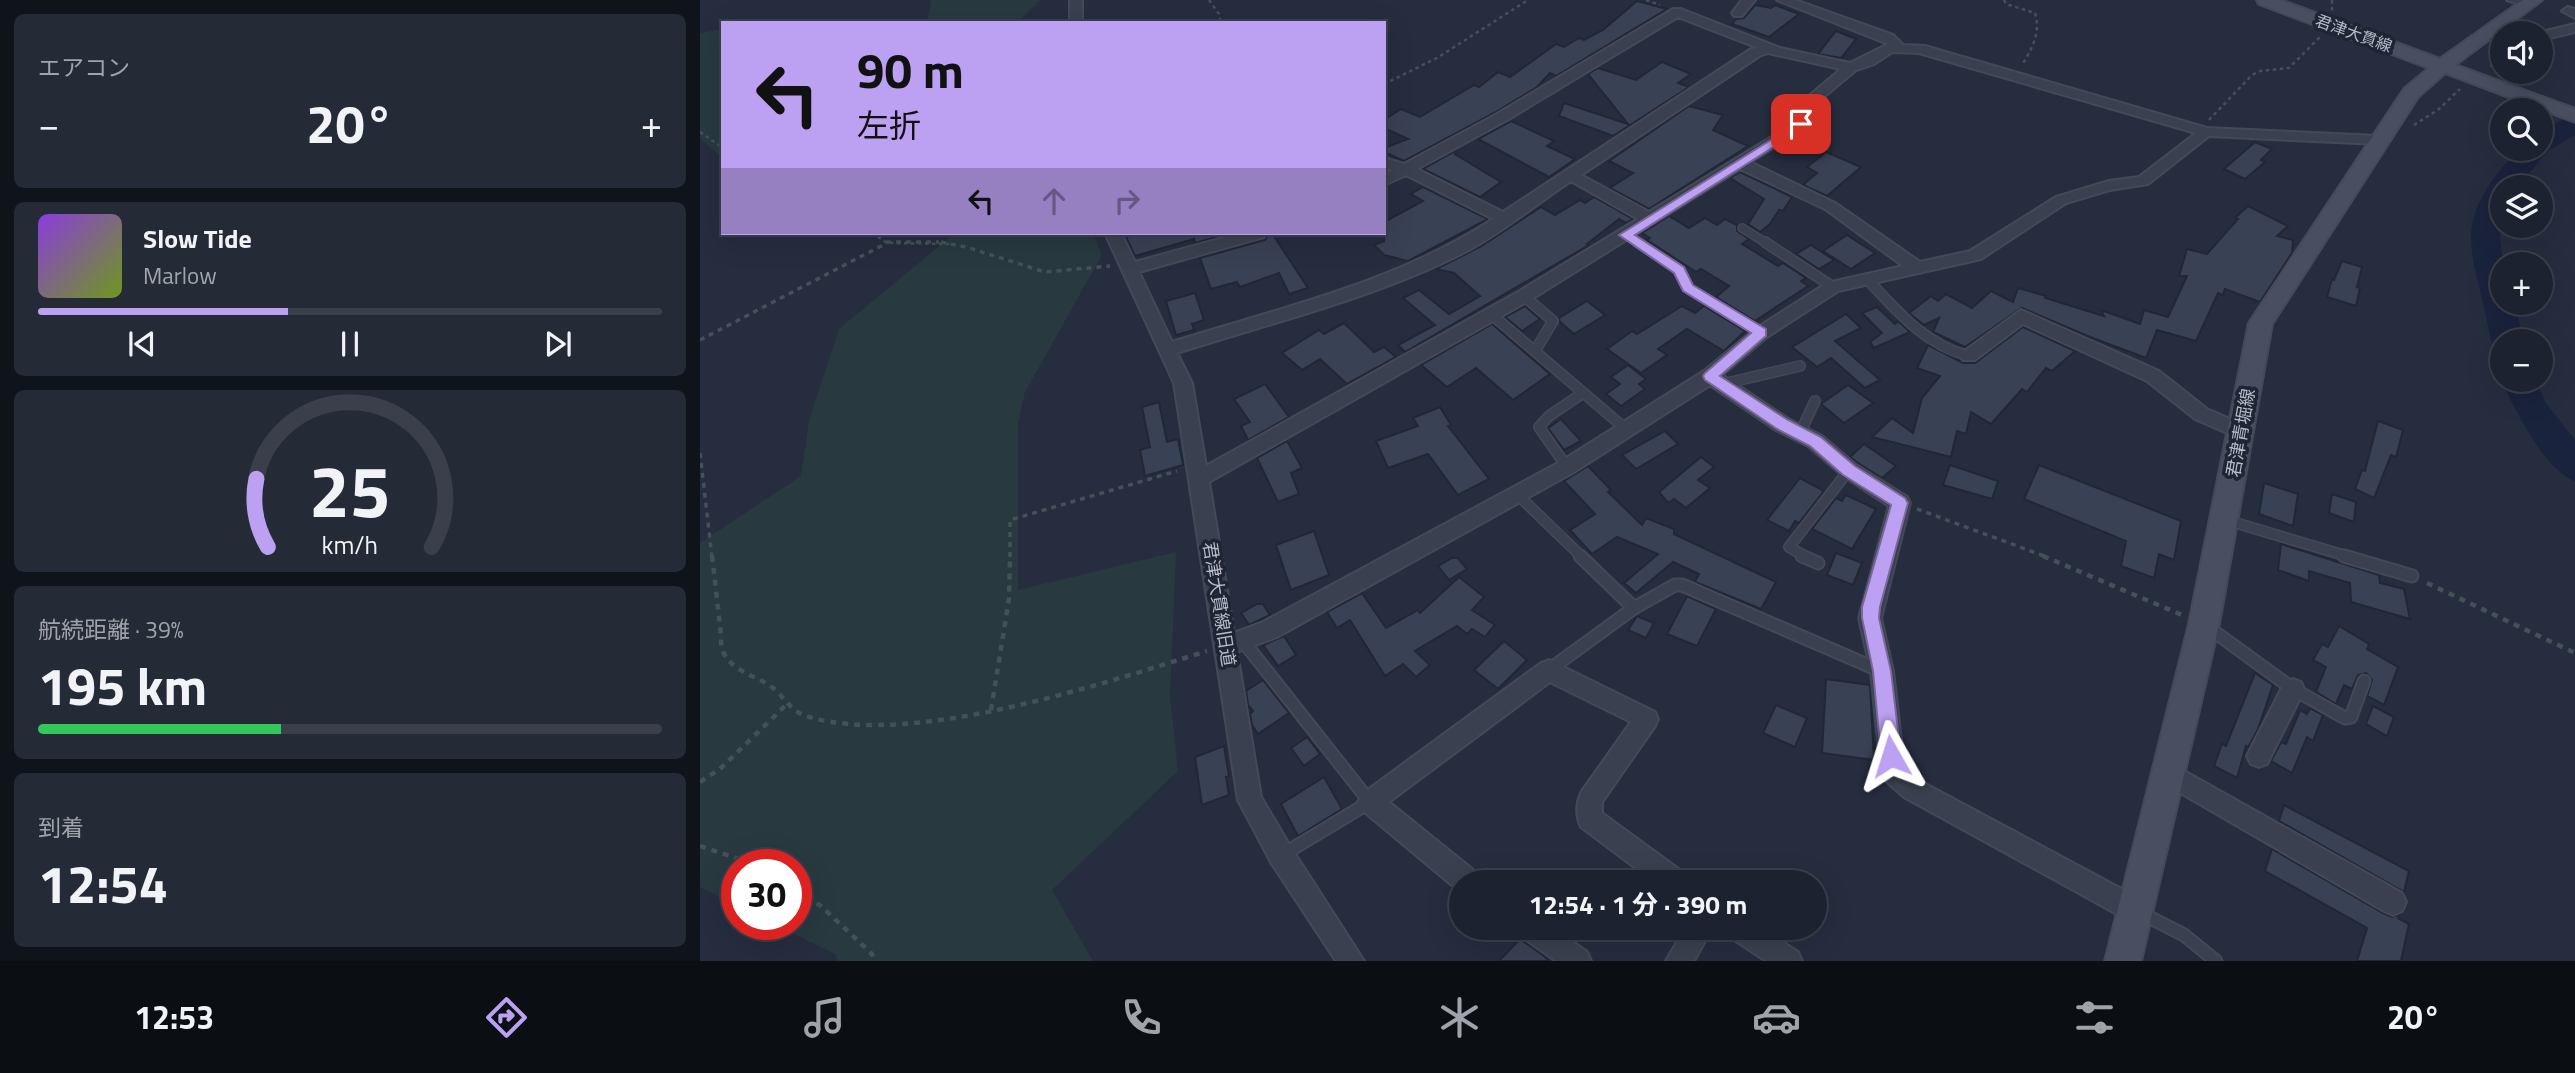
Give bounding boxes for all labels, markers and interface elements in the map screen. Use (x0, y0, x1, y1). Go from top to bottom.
street label: 君津大貫線 (2312, 8, 2396, 58)
map controls (2490, 21, 2553, 392)
button: sound (2490, 21, 2553, 84)
text: 90 m (857, 32, 964, 107)
icon: left (742, 49, 833, 140)
text: エアコン (38, 50, 130, 85)
text: 20° (306, 84, 394, 163)
pin (1771, 94, 1831, 154)
text: − (38, 95, 59, 153)
text: + (641, 95, 662, 153)
button: search (2490, 98, 2553, 161)
text: 左折 (857, 101, 921, 149)
icon: arrive (1782, 105, 1820, 143)
button: layers (2490, 175, 2553, 238)
icon: left (962, 182, 1000, 220)
icon: ahead (1035, 182, 1073, 220)
icon: right (1108, 182, 1146, 220)
text: Slow Tide (143, 219, 252, 258)
button: + (2490, 252, 2553, 315)
text: Marlow (143, 258, 217, 293)
icon: previous (123, 325, 161, 363)
icon: pause (331, 325, 369, 363)
icon: next (539, 325, 577, 363)
button: − (2490, 329, 2553, 392)
street label: 君津青堀線 (2219, 386, 2262, 480)
text: 25 (309, 435, 391, 545)
text: km/h (322, 525, 378, 563)
street label: 君津大貫線旧道 (1196, 540, 1243, 668)
text: 航続距離 · 39% (38, 612, 184, 647)
text: 195 km (38, 646, 207, 725)
position arrow (1854, 719, 1928, 793)
text: 到着 (38, 810, 84, 845)
text: 12:54 (38, 844, 168, 923)
speed limit sign: 30 (721, 849, 812, 940)
text: 12:54 · 1 分 · 390 m (1529, 885, 1747, 924)
text: 12:53 (134, 993, 214, 1041)
icon: directions (482, 993, 531, 1042)
icon: music (800, 993, 849, 1042)
icon: phone (1117, 993, 1166, 1042)
icon: climate (1435, 993, 1484, 1042)
icon: car (1752, 993, 1801, 1042)
icon: filters (2070, 993, 2119, 1042)
text: 20° (2387, 993, 2441, 1041)

